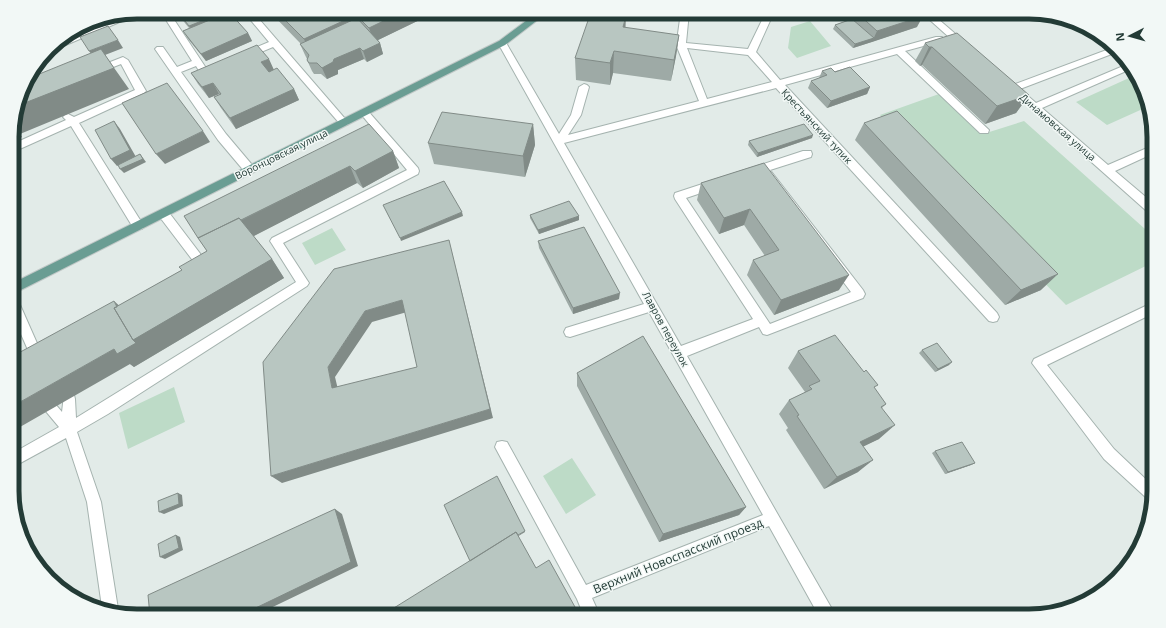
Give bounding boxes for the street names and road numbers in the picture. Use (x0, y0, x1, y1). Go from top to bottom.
street label: Крестьянский тупик (779, 85, 856, 167)
street label: Динамовская улица (1017, 90, 1099, 164)
street label: Воронцовская улица (232, 125, 330, 183)
street label: Лавров переулок (639, 289, 693, 370)
street label: Верхний Новоспасский проезд (590, 514, 765, 597)

